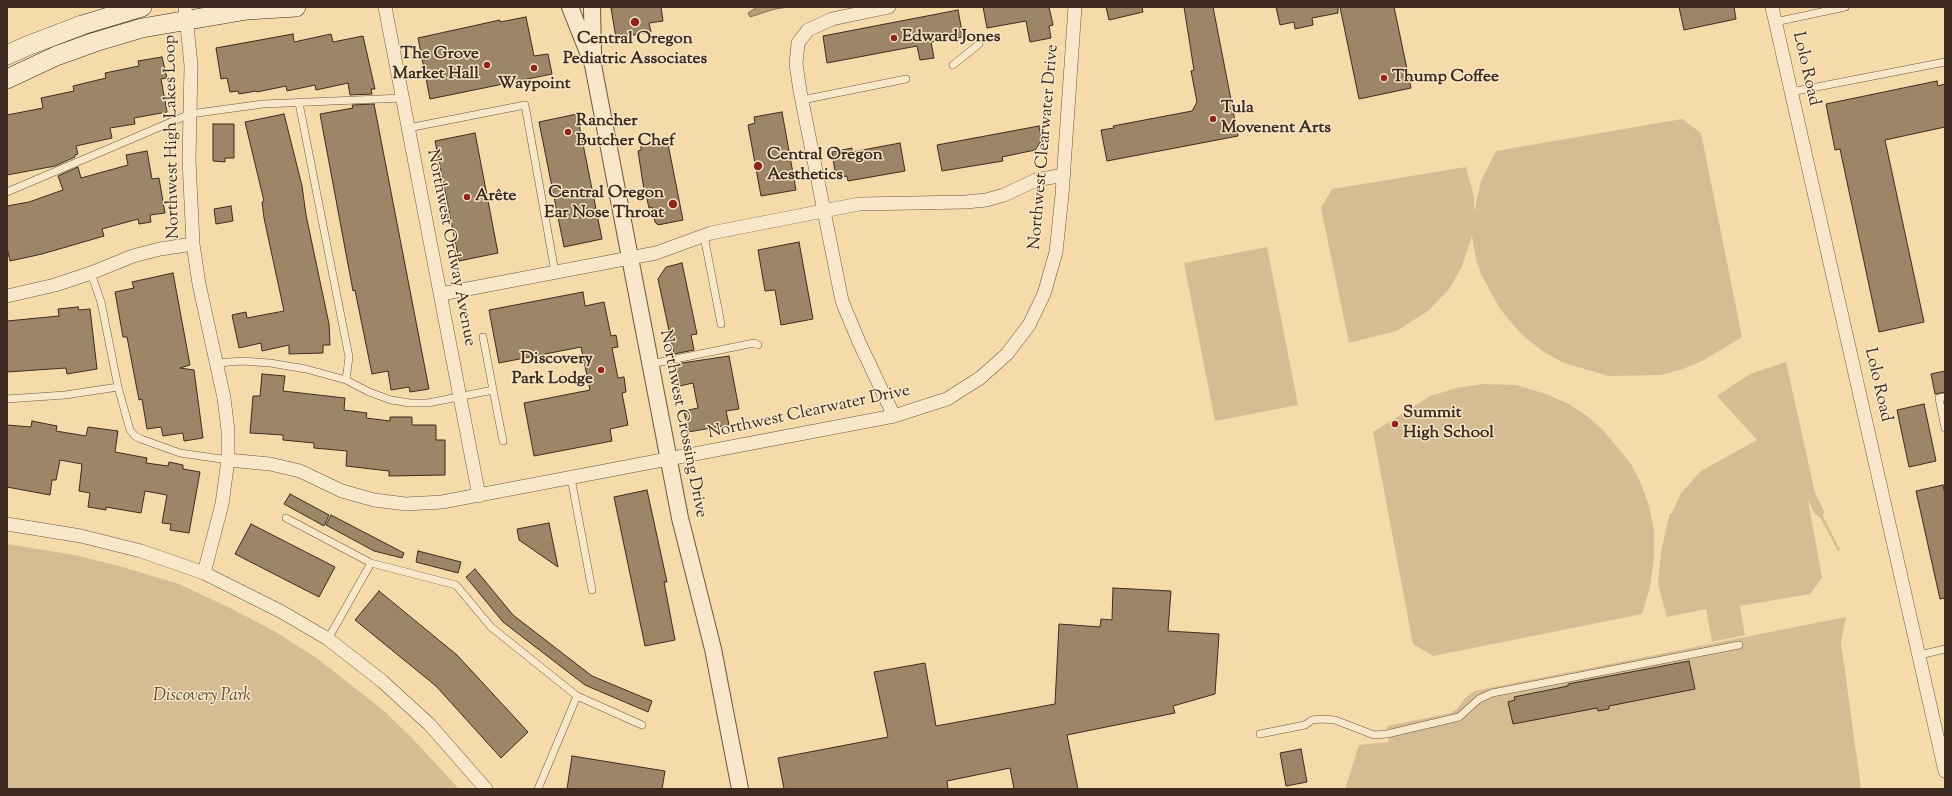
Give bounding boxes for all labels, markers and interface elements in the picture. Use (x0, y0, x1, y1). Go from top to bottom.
marker: Central Oregon Pediatric Associates (629, 16, 641, 28)
place label: Edward Jones (902, 28, 1000, 48)
place label: Central Oregon Pediatric Associates (563, 30, 707, 70)
street label: Lolo Road (1787, 30, 1823, 108)
marker: Edward Jones (889, 33, 899, 43)
street label: Northwest High Lakes Loop (161, 35, 185, 239)
street label: Northwest Clearwater Drive (1026, 43, 1064, 251)
place label: The Grove Market Hall (393, 45, 479, 85)
marker: The Grove Market Hall (482, 60, 492, 70)
marker: Waypoint (529, 63, 539, 73)
place label: Thump Coffee (1392, 68, 1499, 88)
marker: Thump Coffee (1379, 73, 1389, 83)
place label: Waypoint (497, 75, 571, 95)
place label: Tula Movenent Arts (1221, 99, 1331, 139)
place label: Rancher Butcher Chef (576, 112, 675, 152)
marker: Tula Movenent Arts (1208, 114, 1218, 124)
marker: Rancher Butcher Chef (563, 127, 573, 137)
place label: Central Oregon Aesthetics (767, 146, 883, 186)
street label: Northwest Ordway Avenue (421, 148, 479, 348)
marker: Central Oregon Aesthetics (752, 160, 764, 172)
place label: Central Oregon Ear Nose Throat (544, 184, 664, 224)
place label: Arête (475, 187, 516, 207)
marker: Arête (462, 192, 472, 202)
marker: Central Oregon Ear Nose Throat (667, 198, 679, 210)
street label: Northwest Crossing Drive (654, 328, 710, 520)
street label: Lolo Road (1859, 346, 1895, 424)
place label: Discovery Park Lodge (512, 350, 593, 390)
marker: Discovery Park Lodge (596, 365, 606, 375)
street label: Northwest Clearwater Drive (706, 382, 912, 444)
place label: Summit High School (1403, 404, 1494, 444)
marker: Summit High School (1390, 419, 1400, 429)
park label: Discovery Park (153, 687, 251, 707)

